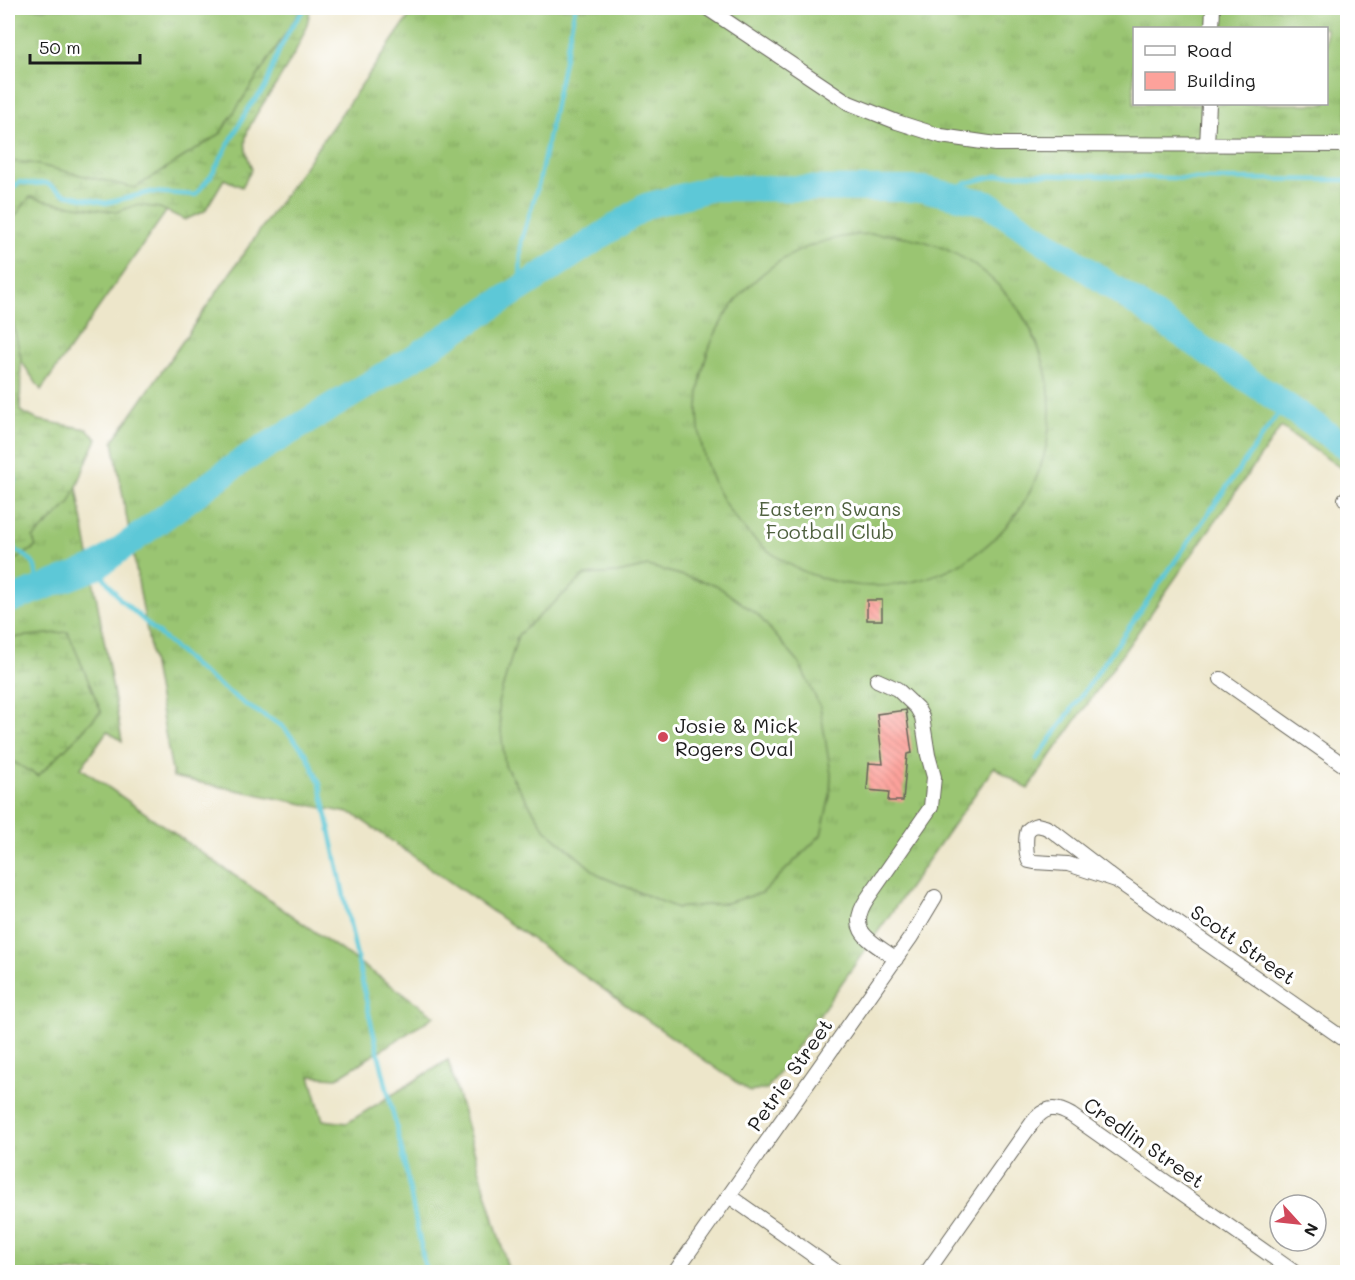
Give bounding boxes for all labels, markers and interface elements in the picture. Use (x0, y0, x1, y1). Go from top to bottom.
scale bar (30, 27, 140, 65)
legend (1133, 27, 1328, 105)
text: 50 m (39, 35, 81, 59)
text: Road (1187, 38, 1232, 62)
text: Building (1187, 68, 1255, 92)
park label: Eastern Swans Football Club (759, 495, 901, 544)
place label: Josie & Mick Rogers Oval (675, 712, 798, 761)
marker: Josie & Mick Rogers Oval (656, 730, 670, 744)
street label: Scott Street (1186, 898, 1301, 990)
street label: Petrie Street (741, 1013, 838, 1136)
street label: Credlin Street (1079, 1091, 1210, 1193)
north arrow (1268, 1193, 1328, 1253)
text: N (1300, 1220, 1324, 1240)

